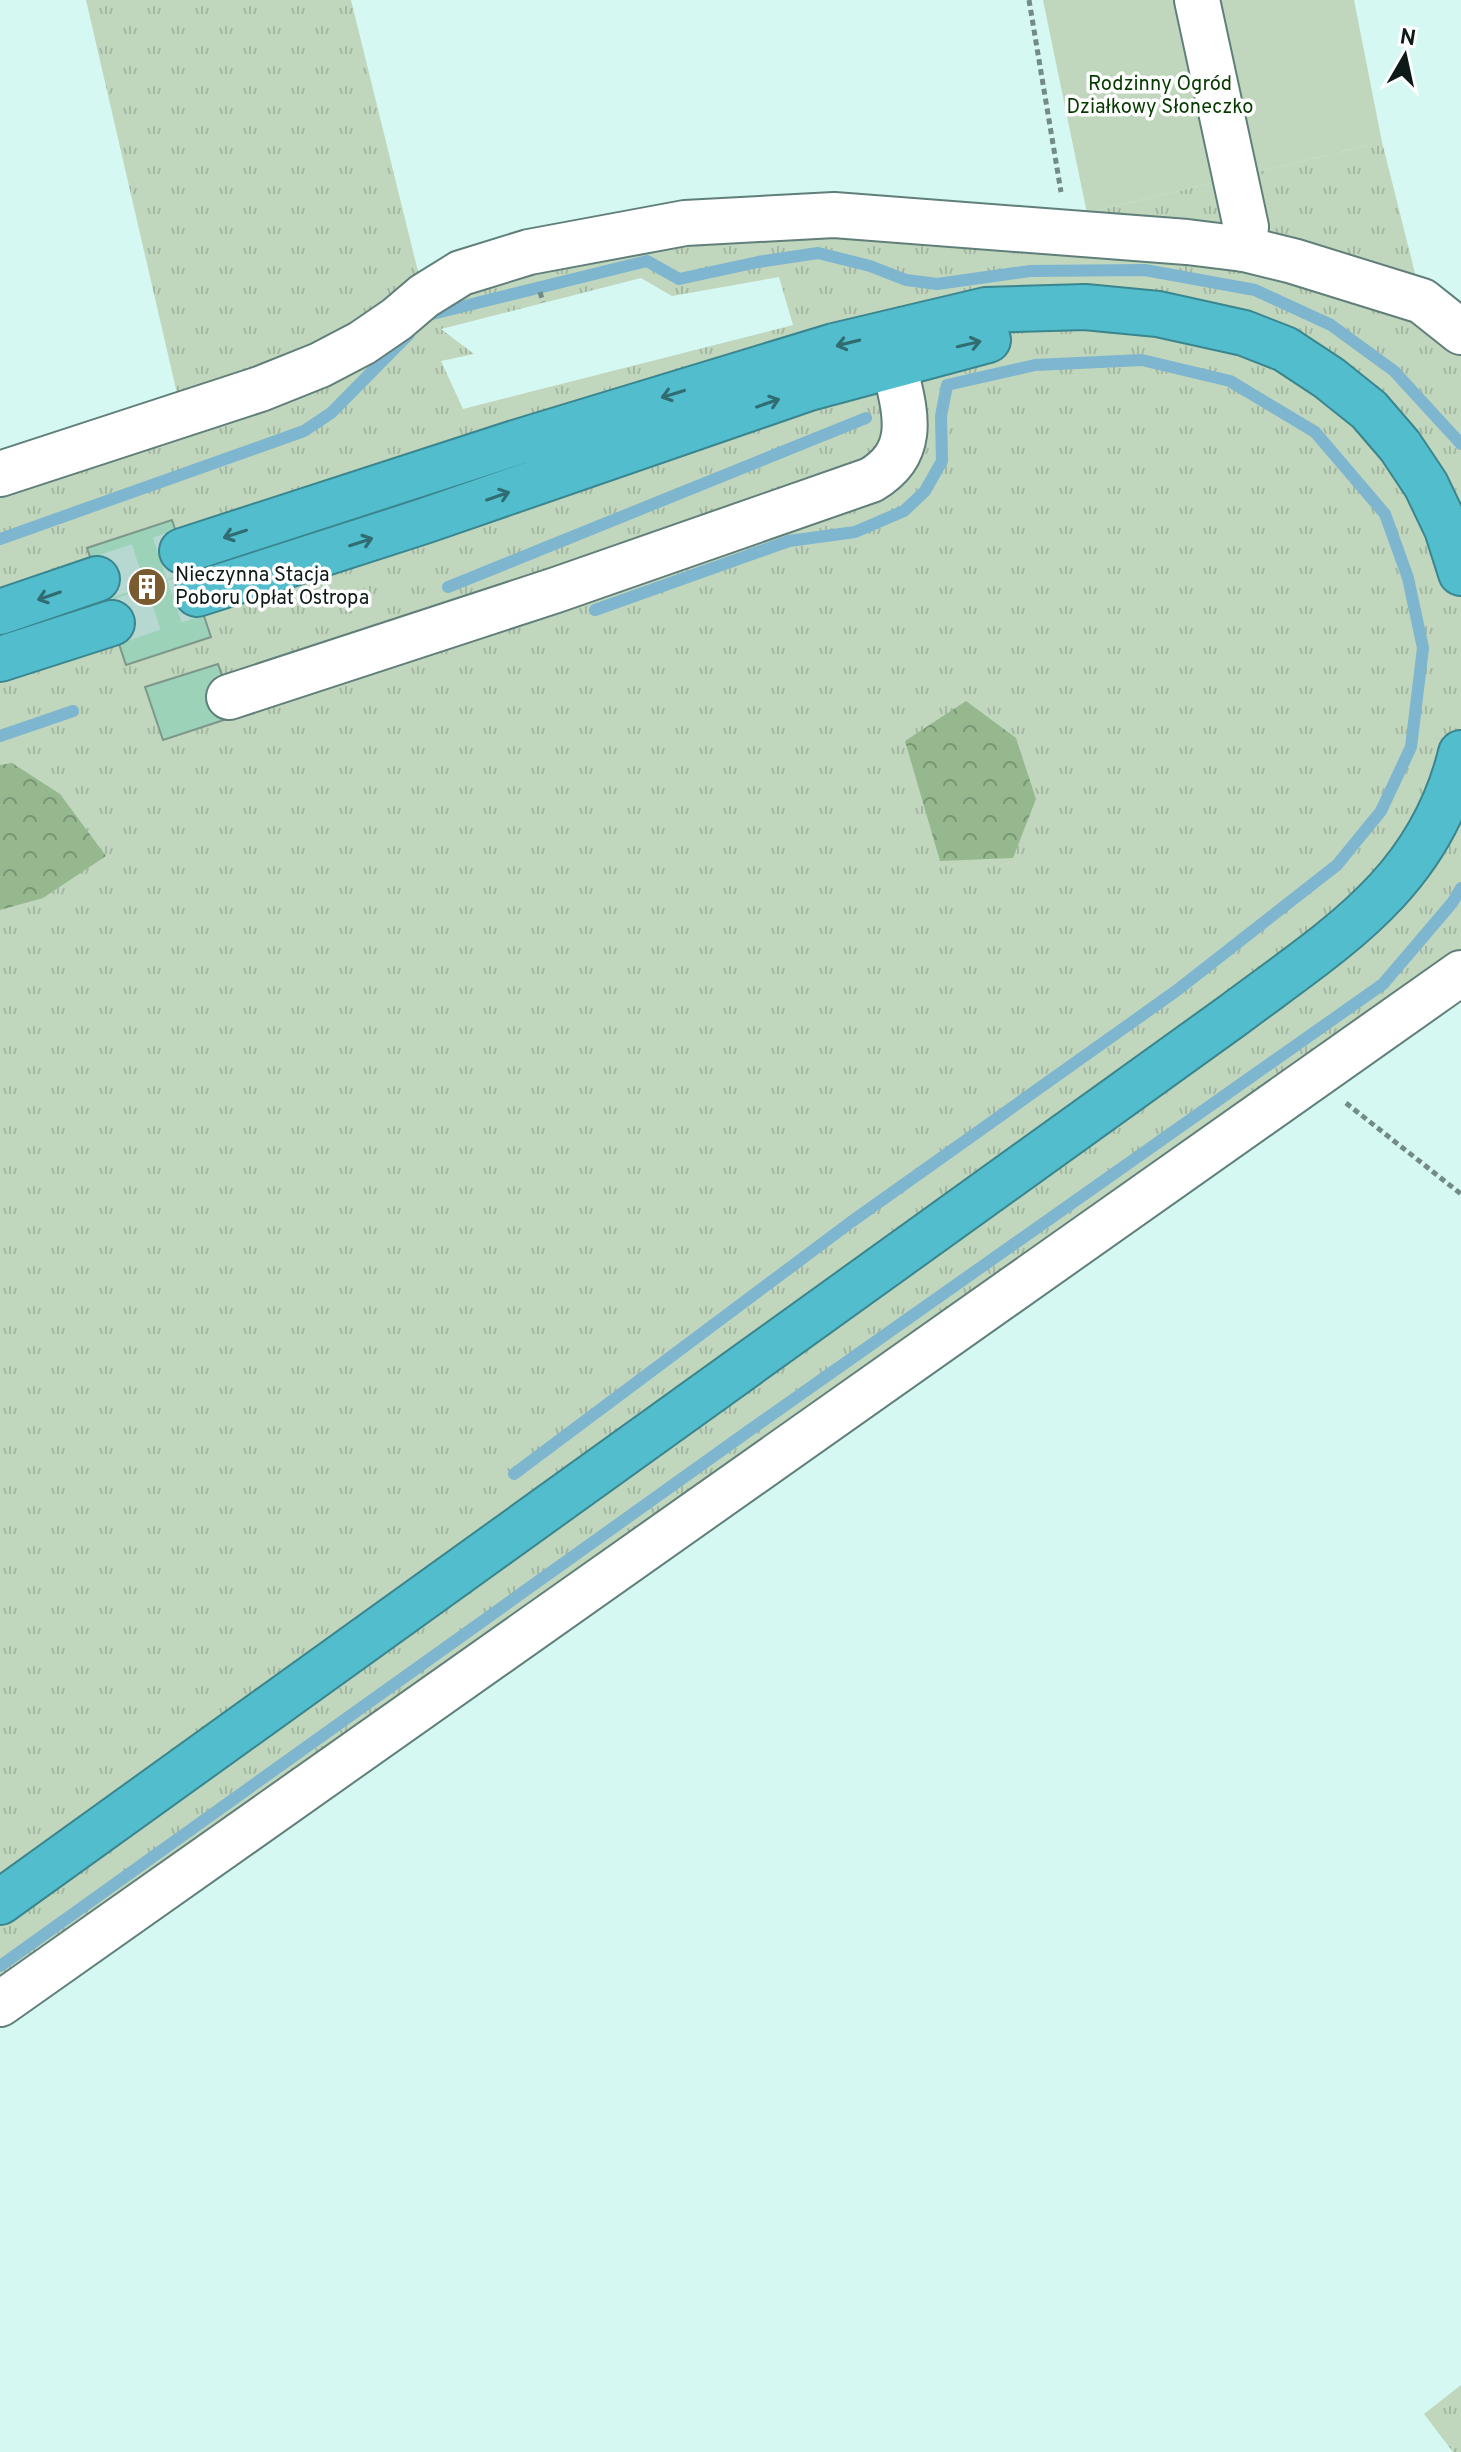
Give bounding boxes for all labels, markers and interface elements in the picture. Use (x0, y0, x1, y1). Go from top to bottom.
north arrow (1365, 16, 1445, 96)
text: N (1398, 24, 1418, 53)
park label: Rodzinny Ogród Działkowy Słoneczko (1067, 72, 1253, 121)
one-way arrow (836, 336, 861, 351)
one-way arrow (956, 336, 982, 351)
one-way arrow (661, 388, 686, 402)
one-way arrow (755, 394, 780, 409)
one-way arrow (486, 487, 511, 502)
one-way arrow (222, 527, 248, 542)
one-way arrow (348, 533, 373, 548)
place label: Nieczynna Stacja Poboru Opłat Ostropa (175, 563, 369, 612)
building icon: Nieczynna Stacja Poboru Opłat Ostropa (126, 566, 168, 608)
one-way arrow (36, 589, 61, 604)

